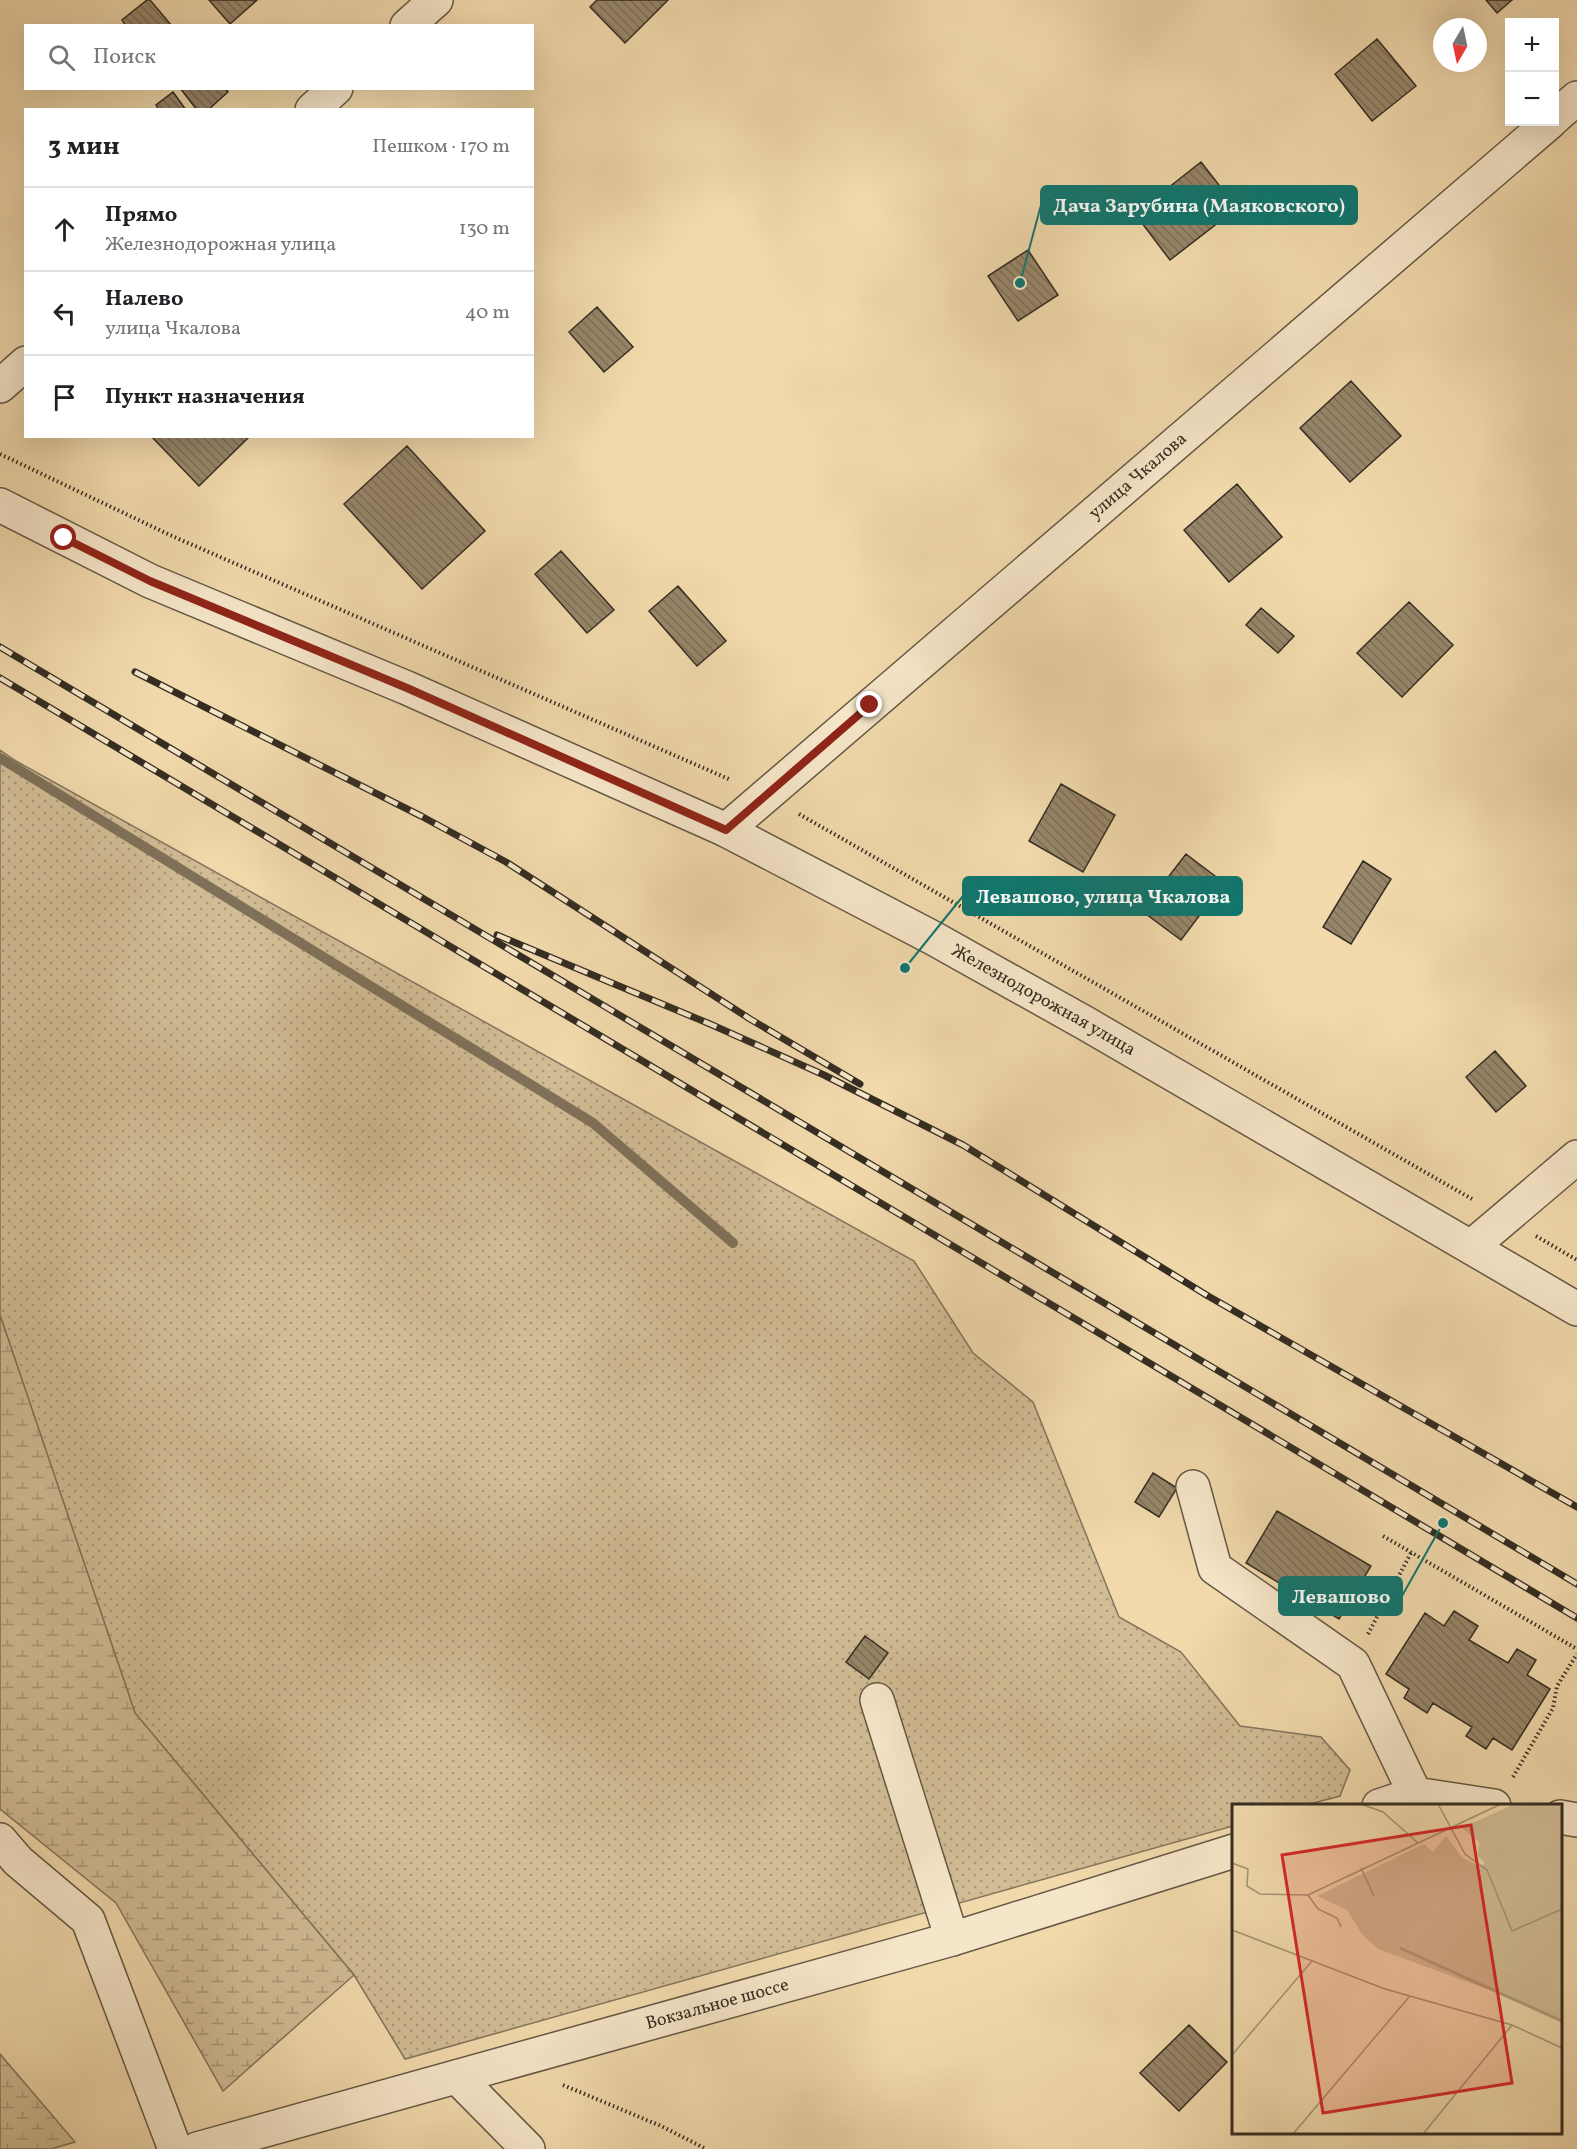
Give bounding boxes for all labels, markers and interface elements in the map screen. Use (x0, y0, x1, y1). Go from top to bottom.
north arrow (1433, 18, 1487, 72)
map controls (1505, 18, 1559, 126)
button: + (1505, 18, 1559, 72)
search box (24, 24, 534, 90)
icon: search (45, 41, 78, 74)
text: Поиск (93, 42, 156, 73)
button: − (1505, 72, 1559, 126)
text: 3 мин (48, 129, 120, 165)
text: Пешком · 170 m (372, 133, 510, 161)
callout: Дача Зарубина (Маяковского) (1041, 186, 1357, 224)
text: Дача Зарубина (Маяковского) (1053, 193, 1345, 221)
text: Прямо (105, 200, 177, 231)
icon: ahead (48, 213, 81, 246)
text: 130 m (459, 215, 510, 243)
text: Железнодорожная улица (105, 231, 336, 259)
text: Налево (105, 284, 184, 315)
icon: left (48, 297, 81, 330)
text: 40 m (465, 299, 510, 327)
text: улица Чкалова (105, 315, 241, 343)
icon: arrive (48, 381, 81, 414)
text: Пункт назначения (105, 382, 305, 413)
street label: улица Чкалова (1083, 427, 1192, 526)
route start (50, 524, 76, 550)
route end (856, 691, 882, 717)
callout: Левашово, улица Чкалова (963, 877, 1242, 915)
text: Левашово, улица Чкалова (976, 884, 1230, 912)
street label: Железнодорожная улица (947, 938, 1140, 1062)
callout: Левашово (1279, 1577, 1402, 1615)
text: Левашово (1292, 1584, 1390, 1612)
inset map (1232, 1804, 1562, 2134)
street label: Вокзальное шоссе (643, 1972, 792, 2036)

